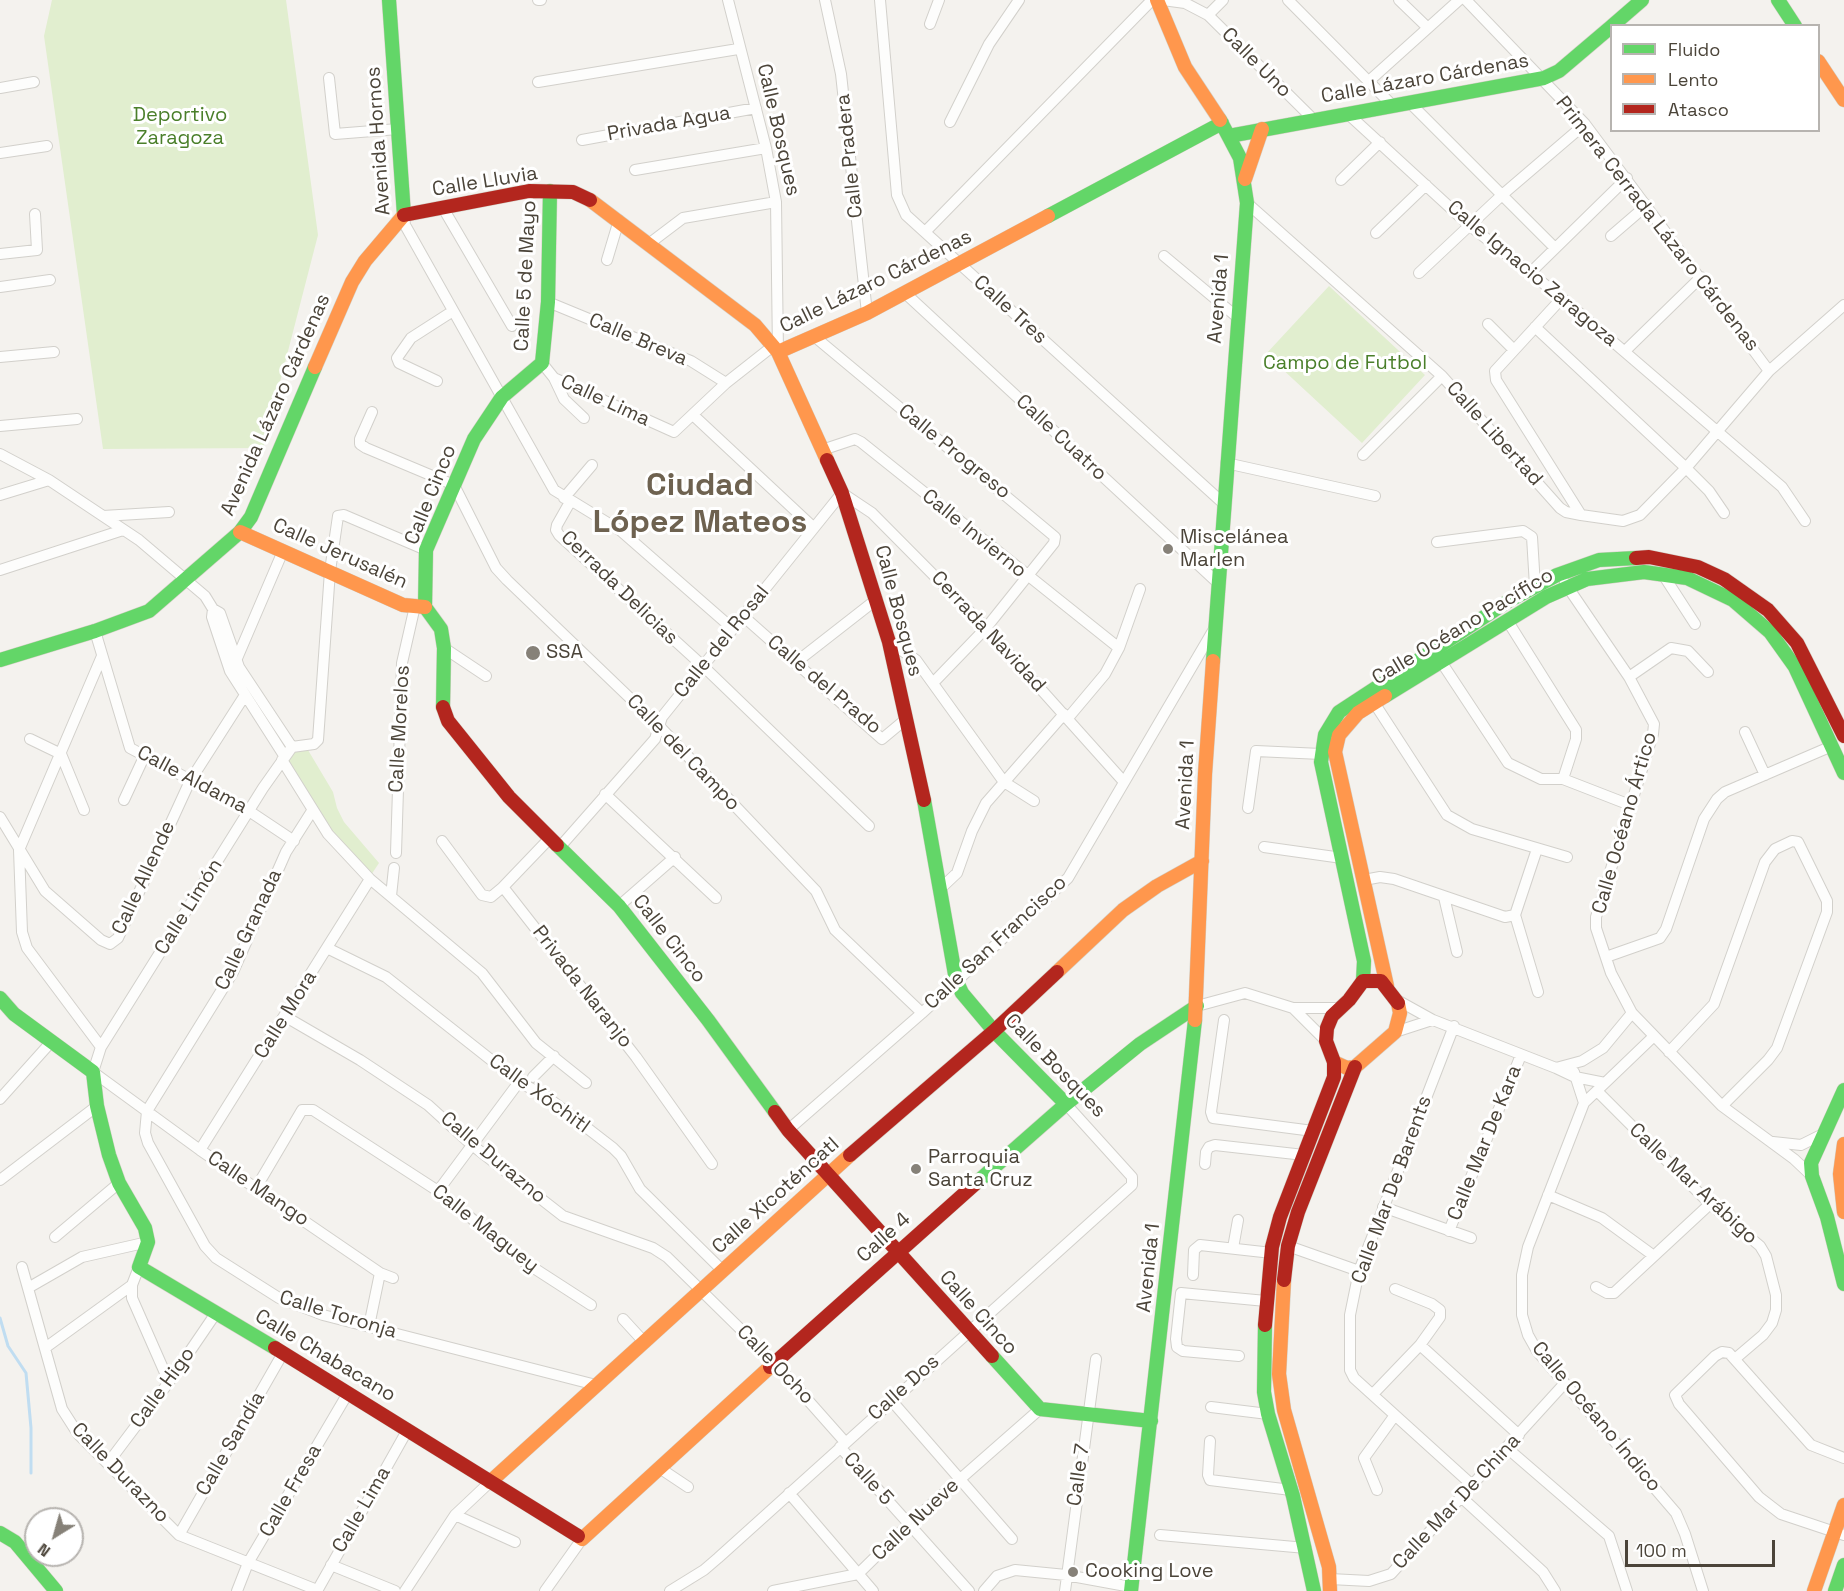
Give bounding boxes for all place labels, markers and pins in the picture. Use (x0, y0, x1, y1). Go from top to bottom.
place label: Miscelánea Marlen (1180, 526, 1289, 573)
marker: Miscelánea Marlen (1161, 542, 1175, 556)
place label: SSA (546, 641, 583, 665)
marker: SSA (524, 644, 542, 662)
place label: Parroquia Santa Cruz (928, 1146, 1033, 1193)
marker: Parroquia Santa Cruz (909, 1162, 923, 1176)
place label: Cooking Love (1085, 1560, 1213, 1584)
marker: Cooking Love (1066, 1565, 1080, 1579)

